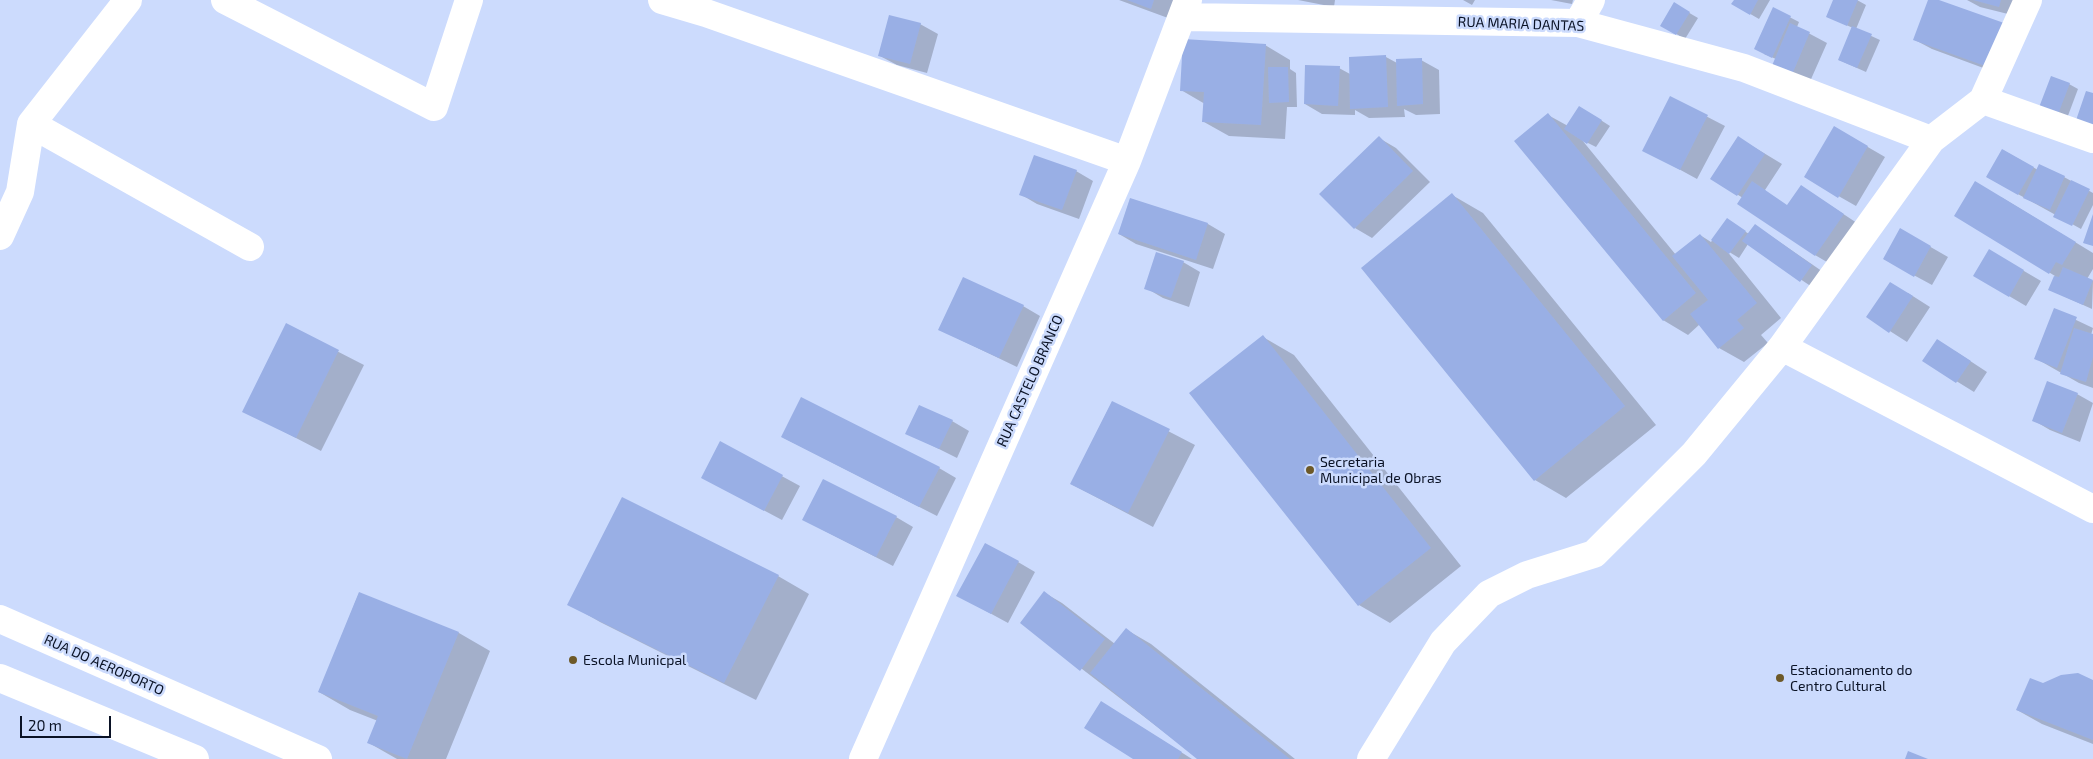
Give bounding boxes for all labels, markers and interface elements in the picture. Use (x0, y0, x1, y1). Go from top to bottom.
street label: RUA MARIA DANTAS (1457, 13, 1585, 35)
street label: RUA CASTELO BRANCO (993, 312, 1067, 450)
place label: Secretaria Municipal de Obras (1320, 454, 1442, 487)
marker: Secretaria Municipal de Obras (1304, 464, 1316, 476)
street label: RUA DO AEROPORTO (41, 631, 167, 699)
place label: Escola Municpal (583, 652, 686, 668)
marker: Escola Municpal (567, 654, 579, 666)
place label: Estacionamento do Centro Cultural (1790, 662, 1912, 694)
marker: Estacionamento do Centro Cultural (1774, 672, 1786, 684)
scale bar (22, 706, 114, 738)
text: 20 m (28, 716, 62, 734)

